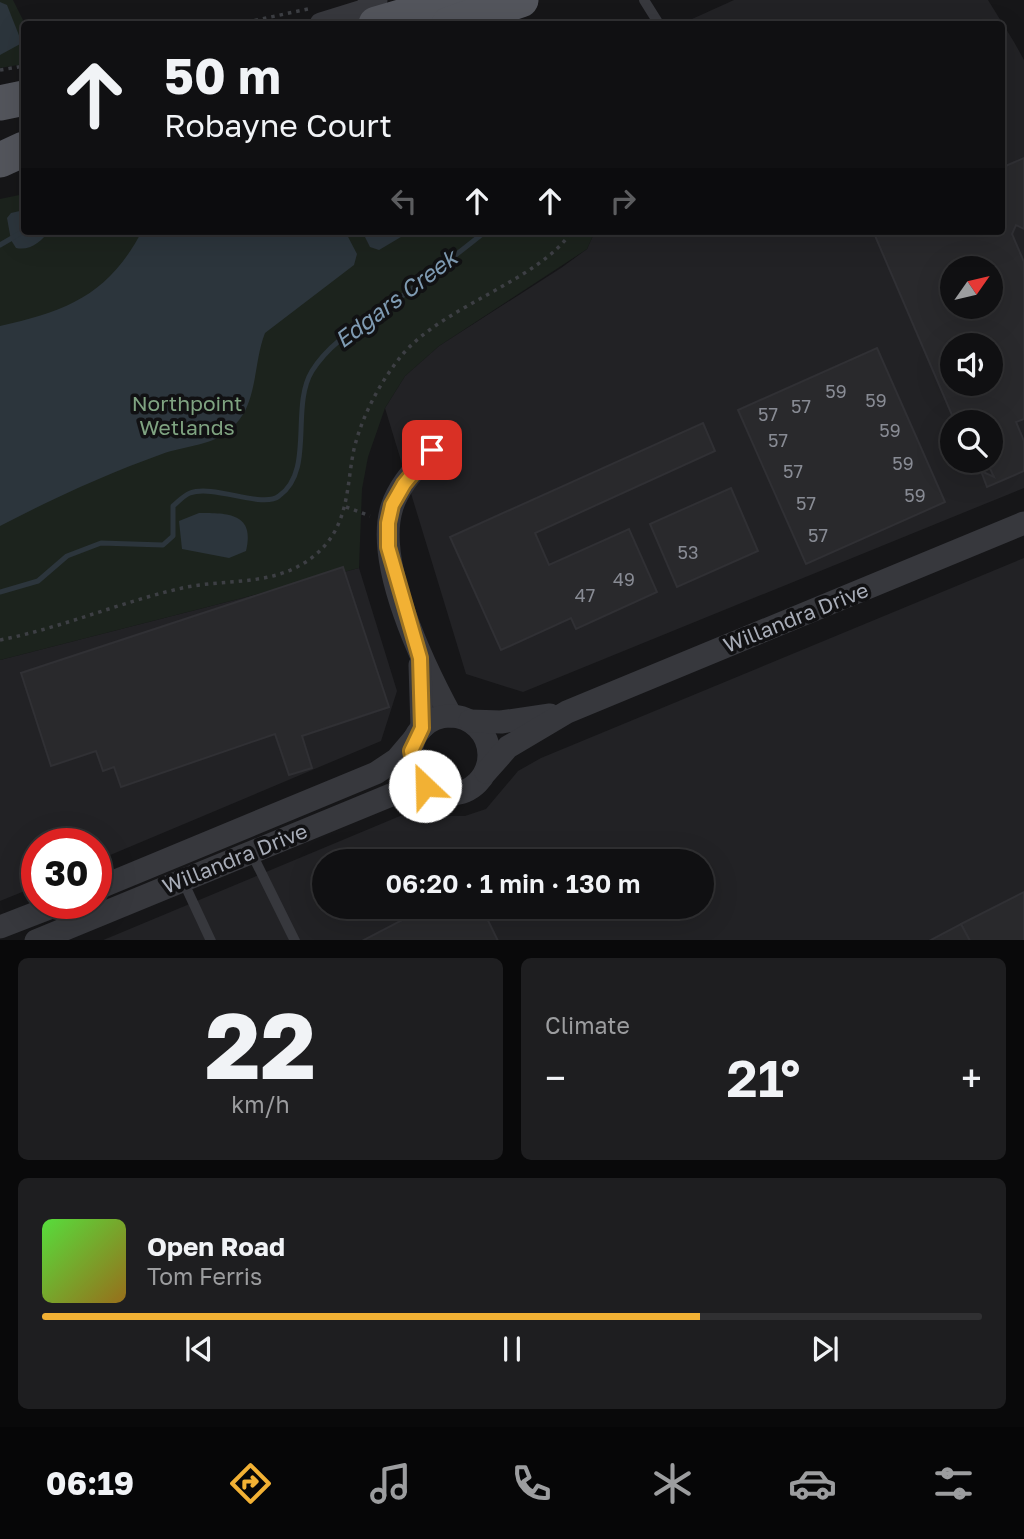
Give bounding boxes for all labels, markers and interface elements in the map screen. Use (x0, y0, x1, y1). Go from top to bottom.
text: 50 m (164, 46, 281, 105)
icon: ahead (49, 49, 140, 140)
text: Robayne Court (164, 106, 392, 144)
icon: left (385, 182, 423, 220)
icon: ahead (458, 182, 496, 220)
icon: ahead (531, 182, 569, 220)
icon: right (604, 182, 642, 220)
water label: Edgars Creek (329, 242, 464, 353)
north arrow (940, 256, 1003, 318)
map controls (940, 256, 1003, 473)
button: sound (940, 333, 1003, 396)
house number: 59 (825, 380, 847, 402)
house number: 59 (865, 389, 887, 411)
park label: Northpoint Wetlands (132, 390, 242, 440)
house number: 57 (791, 395, 811, 417)
house number: 57 (758, 403, 778, 425)
button: search (940, 410, 1003, 473)
house number: 59 (879, 419, 901, 441)
pin (402, 420, 462, 480)
house number: 57 (768, 429, 788, 451)
icon: arrive (413, 431, 451, 469)
house number: 59 (892, 452, 914, 474)
house number: 57 (783, 460, 803, 482)
house number: 59 (904, 484, 926, 506)
house number: 57 (796, 492, 816, 514)
house number: 57 (808, 524, 828, 546)
house number: 53 (678, 541, 698, 563)
house number: 49 (613, 568, 635, 590)
street label: Willandra Drive (719, 576, 872, 658)
house number: 47 (575, 584, 595, 606)
position arrow (388, 749, 462, 823)
street label: Willandra Drive (158, 817, 311, 899)
speed limit sign: 30 (21, 828, 112, 919)
text: 06:20 · 1 min · 130 m (385, 868, 641, 899)
text: 22 (205, 990, 316, 1099)
text: Climate (545, 1011, 630, 1039)
text: 21° (727, 1046, 800, 1108)
text: − (545, 1055, 566, 1100)
text: + (961, 1055, 982, 1100)
text: km/h (231, 1090, 290, 1118)
text: Open Road (147, 1231, 285, 1262)
text: Tom Ferris (147, 1262, 262, 1290)
icon: previous (180, 1330, 218, 1368)
icon: pause (493, 1330, 531, 1368)
icon: next (806, 1330, 844, 1368)
icon: directions (226, 1459, 275, 1508)
icon: music (366, 1459, 415, 1508)
icon: phone (507, 1459, 556, 1508)
icon: climate (648, 1459, 697, 1508)
icon: car (788, 1459, 837, 1508)
icon: filters (929, 1459, 978, 1508)
text: 06:19 (46, 1464, 134, 1502)

